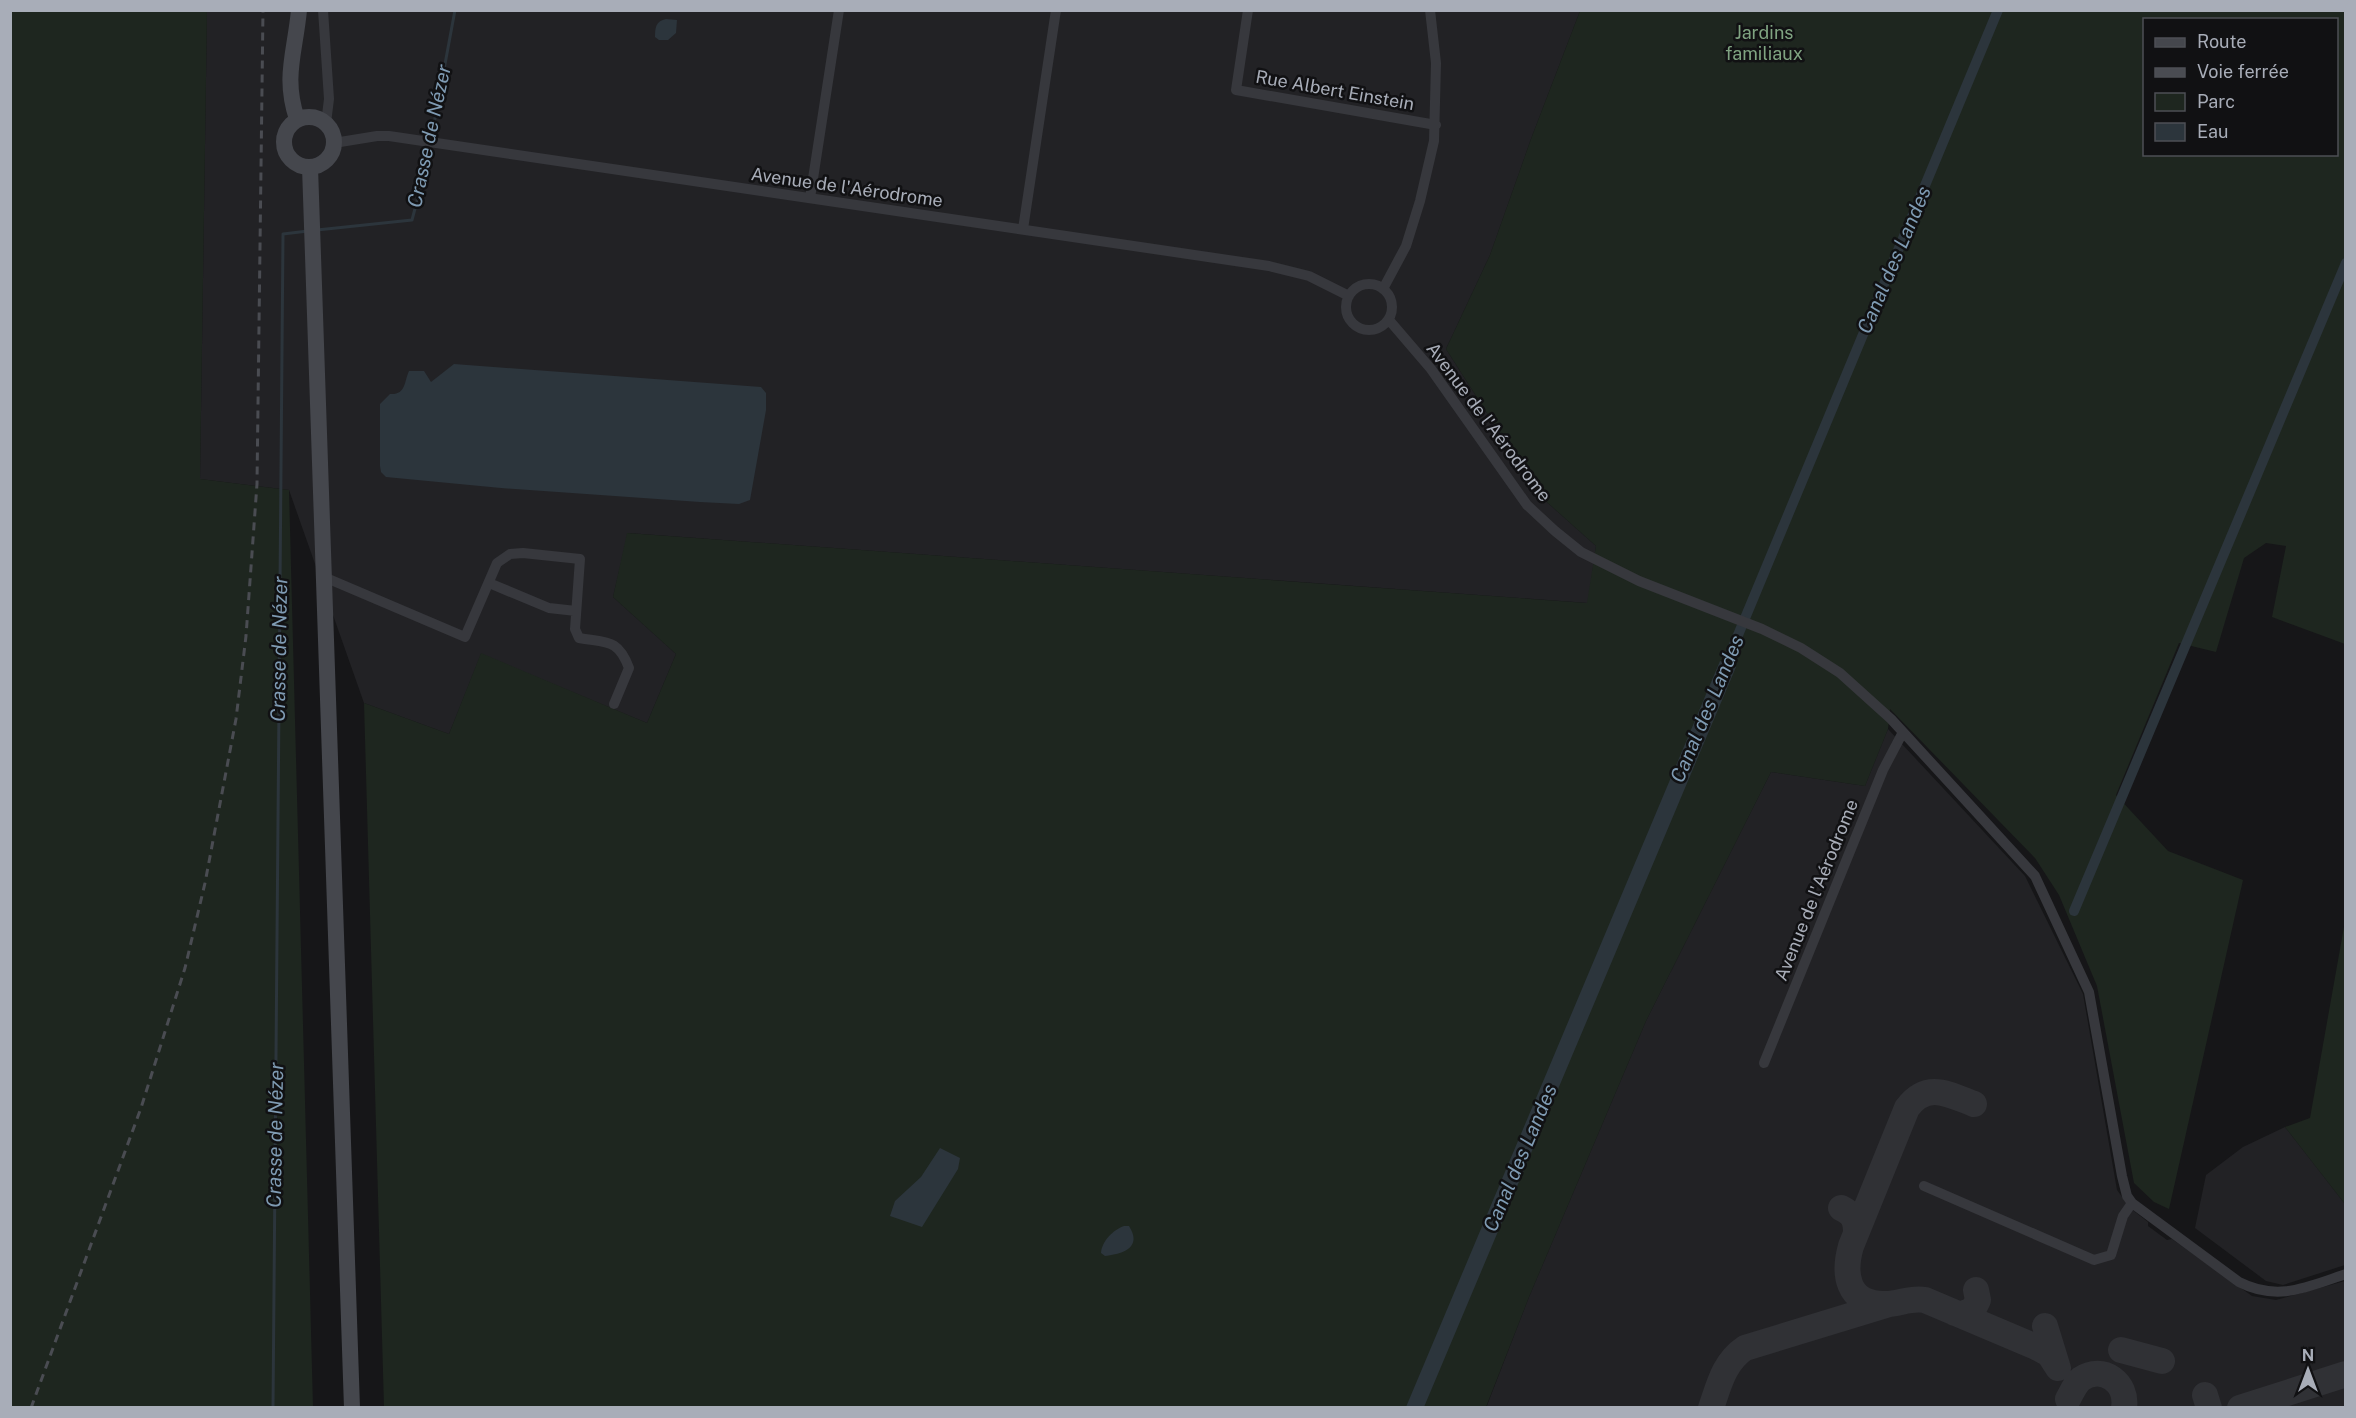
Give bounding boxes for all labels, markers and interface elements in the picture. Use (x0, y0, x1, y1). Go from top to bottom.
legend (2143, 18, 2338, 156)
park label: Jardins familiaux (1725, 22, 1803, 64)
text: Route (2197, 31, 2246, 52)
text: Voie ferrée (2197, 61, 2289, 82)
water label: Crasse de Nézer (402, 62, 456, 210)
street label: Rue Albert Einstein (1254, 66, 1416, 114)
text: Parc (2197, 91, 2235, 112)
text: Eau (2197, 121, 2228, 142)
street label: Avenue de l'Aérodrome (750, 163, 944, 211)
water label: Canal des Landes (1852, 182, 1936, 337)
street label: Avenue de l'Aérodrome (1422, 338, 1556, 506)
water label: Crasse de Nézer (266, 576, 292, 722)
water label: Canal des Landes (1665, 631, 1749, 786)
street label: Avenue de l'Aérodrome (1770, 796, 1862, 984)
water label: Crasse de Nézer (262, 1062, 288, 1208)
water label: Canal des Landes (1478, 1080, 1562, 1235)
north arrow (2278, 1340, 2338, 1400)
text: N (2302, 1346, 2314, 1365)

